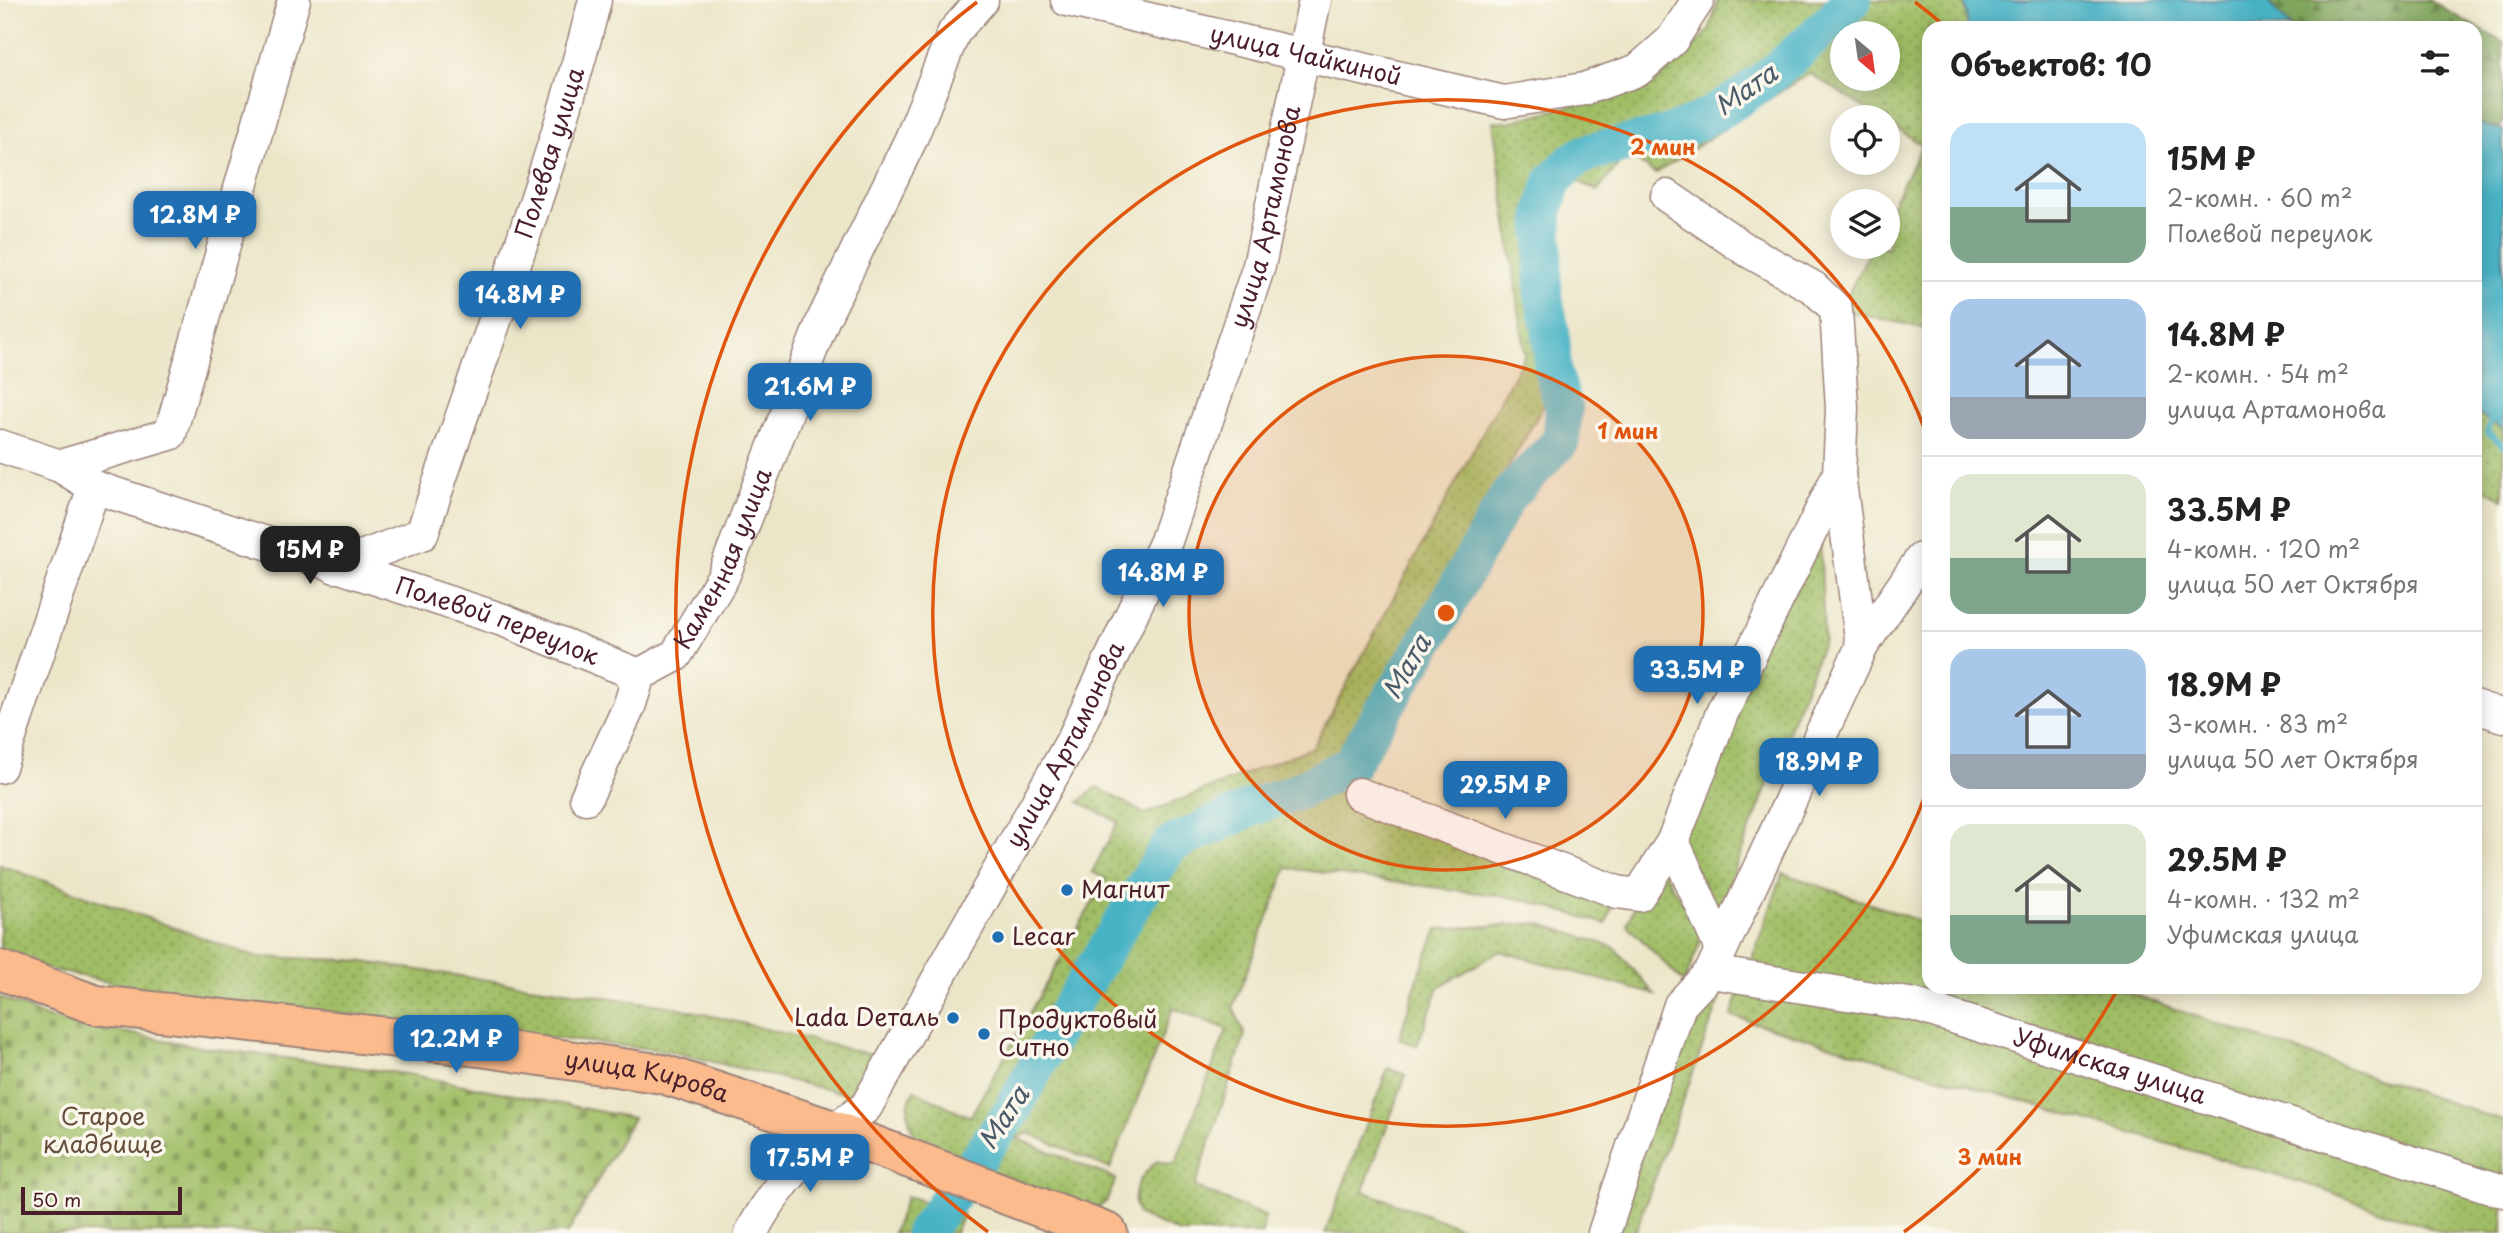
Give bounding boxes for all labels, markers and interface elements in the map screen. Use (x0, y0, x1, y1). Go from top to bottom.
street label: улица Чайкиной (1207, 14, 1405, 93)
north arrow (1830, 21, 1900, 91)
map controls (1830, 21, 1900, 259)
text: Объектов: 10 (1950, 41, 2152, 86)
icon: filters (2416, 44, 2454, 82)
water label: Мата (1706, 53, 1785, 124)
street label: Полевая улица (504, 63, 592, 243)
street label: улица Артамонова (1219, 102, 1308, 332)
button: locate (1830, 105, 1900, 175)
text: 2 мин (1630, 130, 1696, 162)
text: 15M ₽ (2167, 135, 2255, 180)
icon: home (2006, 151, 2090, 235)
text: 2-комн. · 60 m² (2167, 180, 2353, 215)
button: layers (1830, 189, 1900, 259)
pin: 12.8M ₽ (130, 191, 260, 251)
text: 12.8M ₽ (149, 196, 241, 231)
text: Полевой переулок (2167, 215, 2373, 250)
pin: 14.8M ₽ (455, 272, 585, 331)
text: 14.8M ₽ (475, 276, 565, 311)
text: 14.8M ₽ (2167, 311, 2285, 356)
icon: home (2006, 327, 2090, 411)
text: 2-комн. · 54 m² (2167, 356, 2349, 391)
pin: 21.6M ₽ (745, 364, 875, 423)
text: 21.6M ₽ (764, 368, 856, 403)
text: улица Артамонова (2167, 391, 2386, 426)
text: 1 мин (1598, 414, 1658, 446)
street label: Каменная улица (664, 462, 780, 655)
text: 33.5M ₽ (2167, 486, 2291, 531)
icon: home (2006, 502, 2090, 586)
pin: 15M ₽ (261, 526, 359, 586)
text: 15M ₽ (276, 531, 344, 566)
text: 4-комн. · 120 m² (2167, 531, 2360, 566)
pin: 14.8M ₽ (1098, 550, 1228, 609)
text: 14.8M ₽ (1118, 554, 1208, 589)
street label: Полевой переулок (391, 566, 606, 673)
text: улица 50 лет Октября (2167, 566, 2419, 601)
centre of rings (1434, 601, 1458, 625)
water label: Мата (1372, 626, 1440, 706)
street label: улица Артамонова (995, 635, 1132, 854)
pin: 33.5M ₽ (1632, 646, 1762, 706)
text: 33.5M ₽ (1650, 651, 1744, 686)
text: 18.9M ₽ (2167, 661, 2281, 706)
icon: home (2006, 677, 2090, 761)
text: 3-комн. · 83 m² (2167, 706, 2348, 741)
pin: 18.9M ₽ (1754, 738, 1884, 798)
text: улица 50 лет Октября (2167, 741, 2419, 776)
text: 18.9M ₽ (1775, 743, 1863, 778)
pin: 29.5M ₽ (1440, 762, 1570, 821)
text: 29.5M ₽ (1459, 766, 1551, 801)
text: 29.5M ₽ (2167, 836, 2287, 881)
icon: home (2006, 852, 2090, 936)
place label: Магнит (1081, 870, 1170, 906)
text: 4-комн. · 132 m² (2167, 881, 2360, 916)
marker: Магнит (1059, 882, 1075, 898)
text: Уфимская улица (2167, 916, 2359, 951)
place label: Lecar (1012, 917, 1075, 953)
marker: Lecar (990, 929, 1006, 945)
place label: Lada Dеталь (794, 998, 939, 1034)
place label: Продуктовый Ситно (998, 1000, 1157, 1064)
marker: Lada Dеталь (945, 1010, 961, 1026)
pin: 12.2M ₽ (391, 1016, 521, 1075)
street label: Уфимская улица (2010, 1017, 2211, 1112)
text: 12.2M ₽ (410, 1020, 502, 1055)
marker: Продуктовый Ситно (976, 1026, 992, 1042)
street label: улица Кирова (563, 1040, 734, 1111)
water label: Мата (968, 1077, 1038, 1157)
park label: Старое кладбище (43, 1097, 163, 1161)
pin: 17.5M ₽ (745, 1134, 875, 1194)
text: 17.5M ₽ (766, 1139, 854, 1174)
text: 3 мин (1958, 1140, 2022, 1172)
scale bar (21, 1184, 182, 1216)
text: 50 m (32, 1185, 81, 1213)

